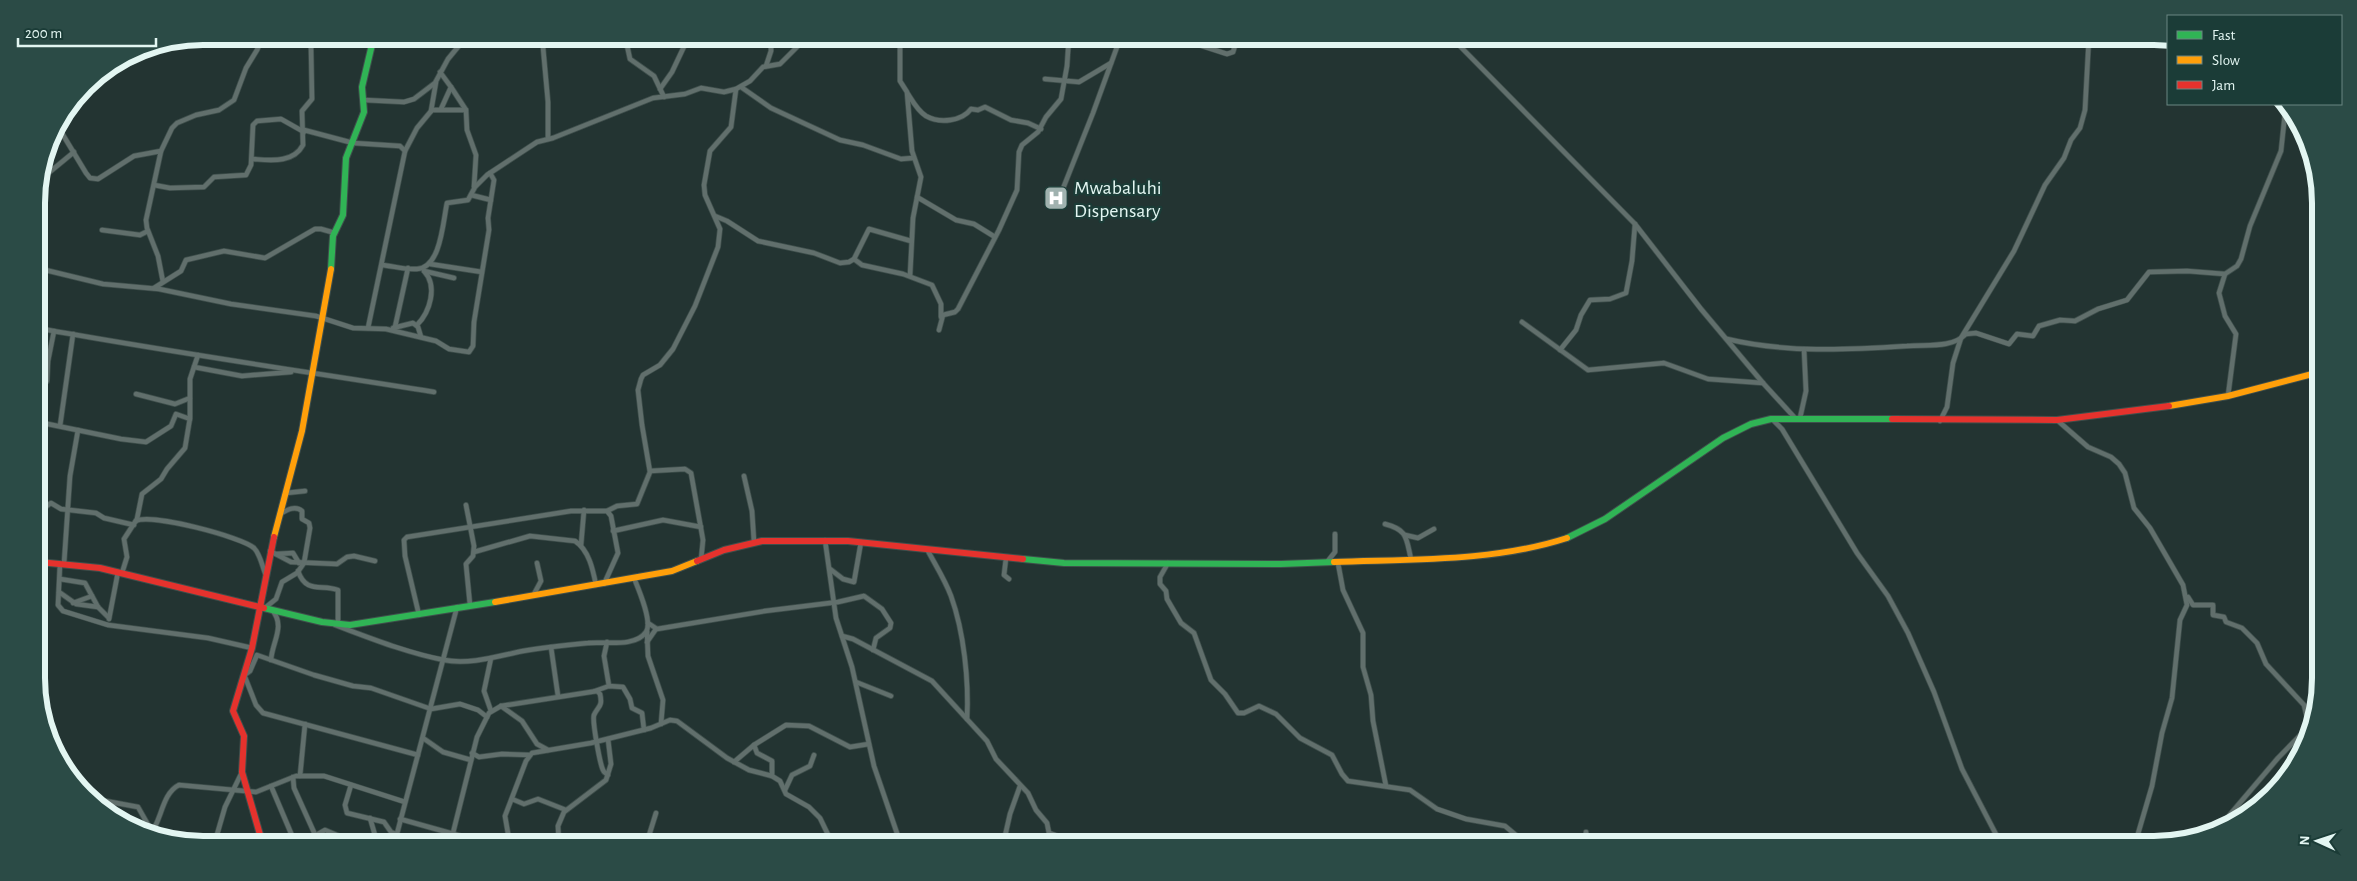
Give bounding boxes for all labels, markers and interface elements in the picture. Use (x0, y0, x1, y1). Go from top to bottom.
scale bar (18, 15, 155, 47)
legend (2167, 15, 2342, 105)
text: 200 m (25, 26, 62, 41)
text: Fast (2212, 28, 2236, 43)
text: Slow (2212, 53, 2240, 68)
text: Jam (2212, 78, 2235, 93)
place label: Mwabaluhi Dispensary (1074, 178, 1162, 221)
hospital icon: Mwabaluhi Dispensary (1043, 185, 1069, 211)
north arrow (2292, 816, 2342, 866)
text: N (2298, 835, 2312, 846)

